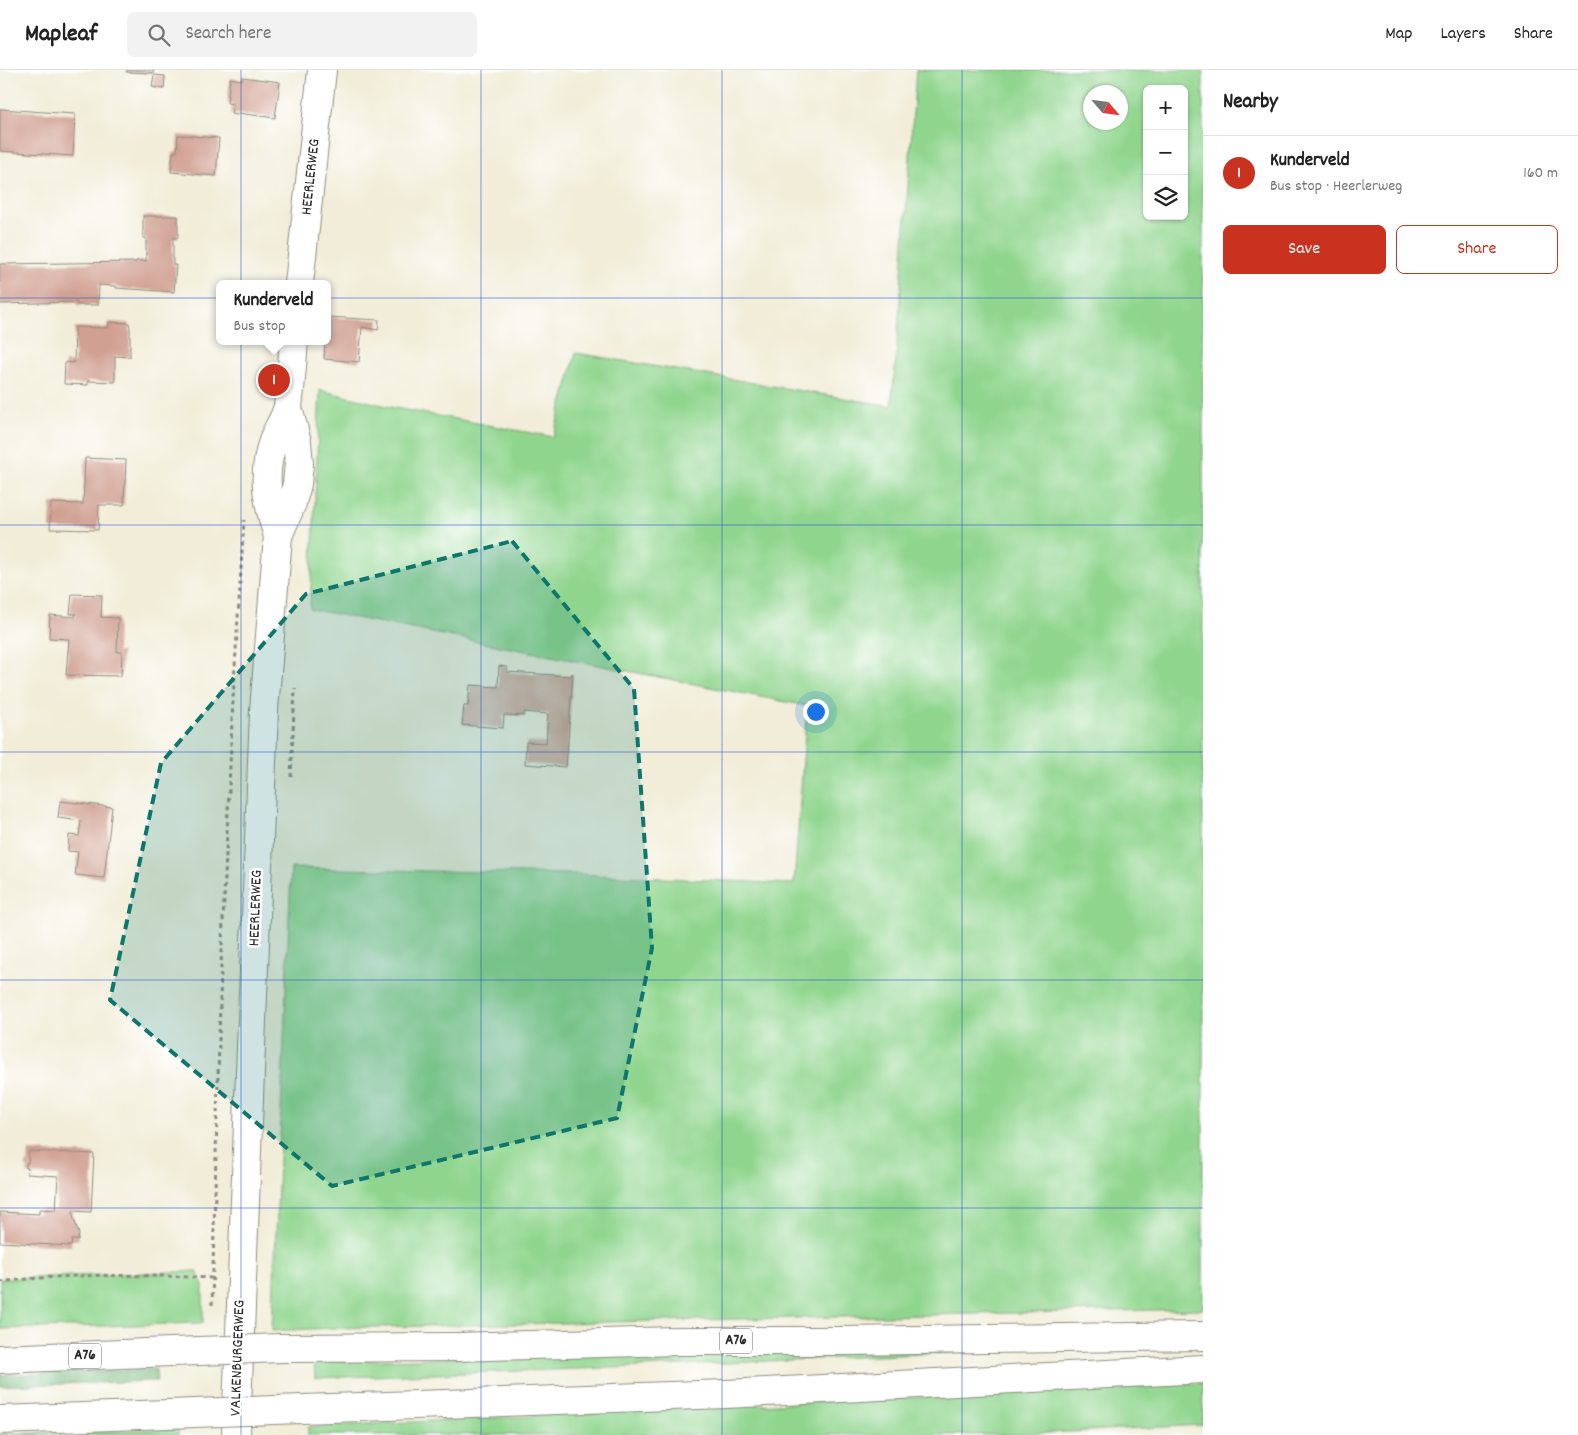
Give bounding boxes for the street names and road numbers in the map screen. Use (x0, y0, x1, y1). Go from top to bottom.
street label: HEERLERWEG (296, 138, 326, 216)
street label: HEERLERWEG (243, 869, 269, 947)
street label: VALKENBURGERWEG (224, 1299, 252, 1417)
road number: A76 (720, 1328, 752, 1354)
road number: A76 (69, 1344, 101, 1368)

